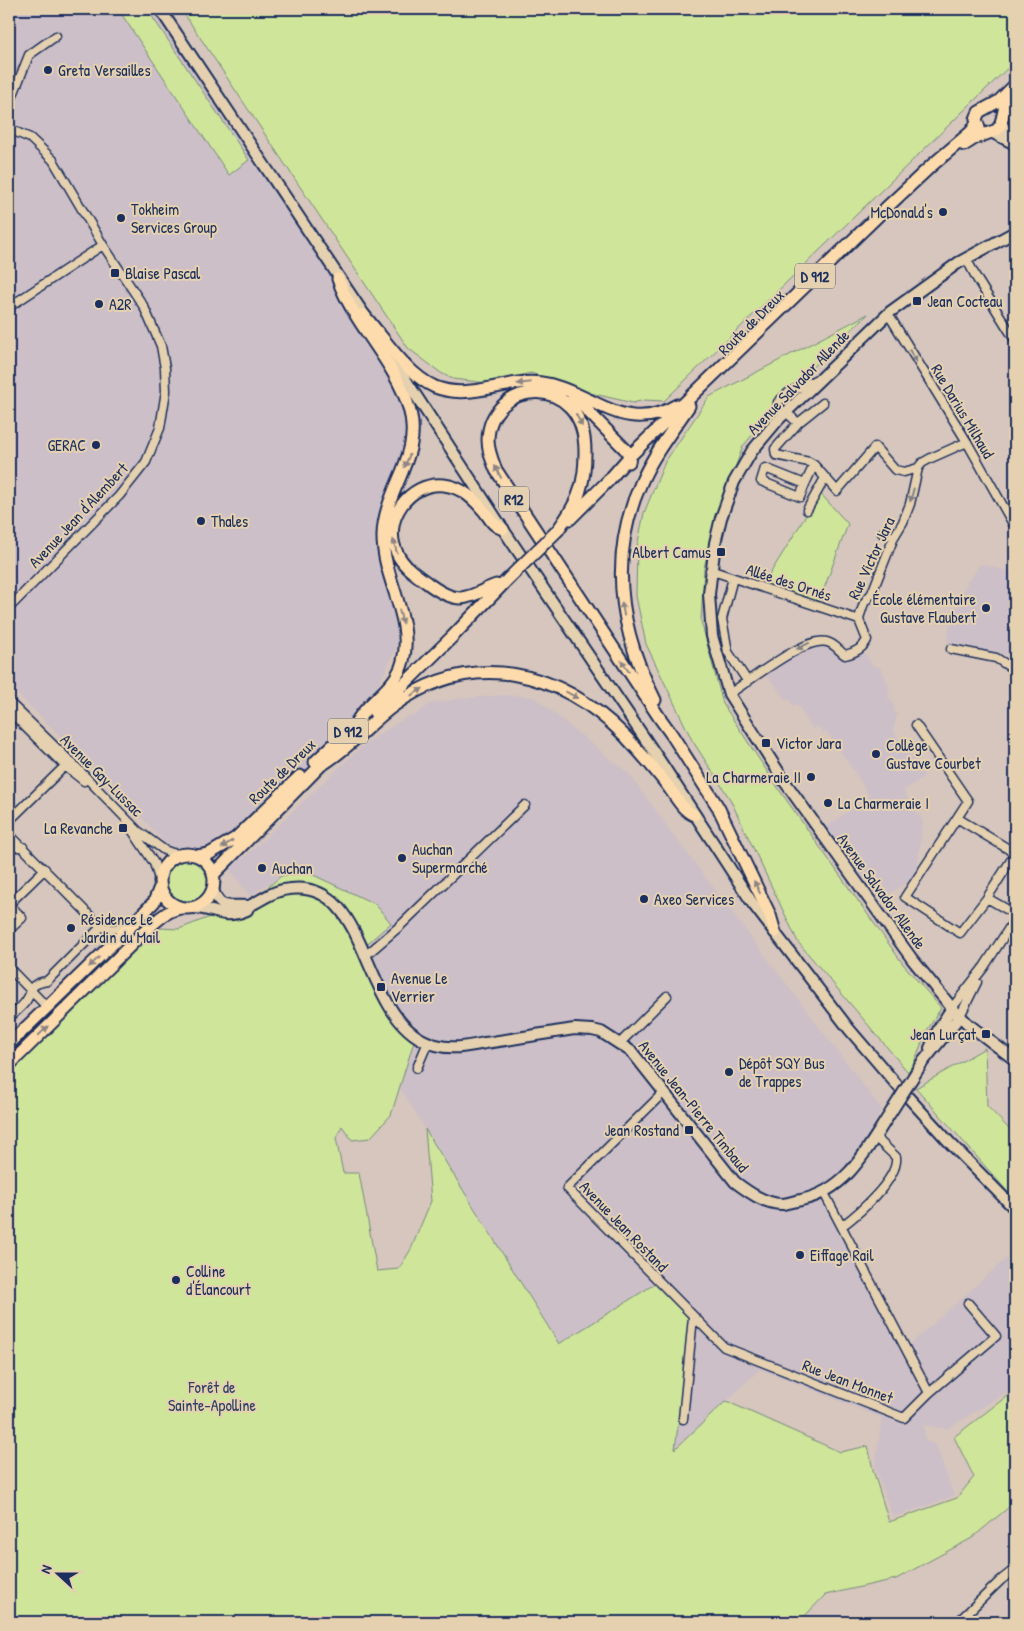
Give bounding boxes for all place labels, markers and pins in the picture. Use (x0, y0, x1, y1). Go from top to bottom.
place label: Greta Versailles (58, 59, 151, 81)
marker: Greta Versailles (42, 64, 54, 76)
place label: Tokheim Services Group (131, 198, 217, 238)
place label: McDonald's (870, 201, 933, 223)
marker: McDonald's (937, 206, 949, 218)
marker: Tokheim Services Group (115, 212, 127, 224)
place label: Blaise Pascal (125, 262, 201, 284)
marker: Blaise Pascal (109, 267, 121, 279)
place label: Jean Cocteau (927, 290, 1003, 312)
place label: A2R (109, 293, 132, 315)
marker: Jean Cocteau (911, 295, 923, 307)
marker: A2R (93, 298, 105, 310)
place label: GERAC (47, 434, 86, 456)
marker: GERAC (90, 439, 102, 451)
place label: Thales (211, 510, 248, 532)
marker: Thales (195, 515, 207, 527)
place label: Albert Camus (632, 541, 711, 563)
marker: Albert Camus (715, 546, 727, 558)
place label: École élémentaire Gustave Flaubert (873, 588, 977, 628)
marker: École élémentaire Gustave Flaubert (980, 602, 992, 614)
place label: Victor Jara (776, 732, 841, 754)
place label: Collège Gustave Courbet (886, 734, 981, 774)
marker: Victor Jara (760, 737, 772, 749)
marker: Collège Gustave Courbet (870, 748, 882, 760)
place label: La Charmeraie II (706, 766, 801, 788)
marker: La Charmeraie II (805, 771, 817, 783)
place label: La Charmeraie I (838, 792, 929, 814)
marker: La Charmeraie I (822, 797, 834, 809)
place label: La Revanche (44, 817, 114, 839)
marker: La Revanche (117, 822, 129, 834)
place label: Auchan Supermarché (412, 838, 488, 878)
marker: Auchan Supermarché (396, 852, 408, 864)
place label: Auchan (272, 857, 313, 879)
marker: Auchan (256, 862, 268, 874)
place label: Axeo Services (654, 888, 734, 910)
marker: Axeo Services (638, 893, 650, 905)
place label: Résidence Le Jardin du Mail (81, 908, 161, 948)
marker: Résidence Le Jardin du Mail (65, 922, 77, 934)
place label: Avenue Le Verrier (391, 967, 448, 1007)
marker: Avenue Le Verrier (375, 981, 387, 993)
place label: Jean Lurçat (910, 1023, 976, 1045)
marker: Jean Lurçat (980, 1028, 992, 1040)
place label: Dépôt SQY Bus de Trappes (739, 1052, 825, 1092)
marker: Dépôt SQY Bus de Trappes (723, 1066, 735, 1078)
place label: Jean Rostand (604, 1119, 679, 1141)
marker: Jean Rostand (683, 1124, 695, 1136)
place label: Eiffage Rail (810, 1244, 875, 1266)
marker: Eiffage Rail (794, 1249, 806, 1261)
place label: Colline d'Élancourt (186, 1260, 251, 1300)
marker: Colline d'Élancourt (170, 1274, 182, 1286)

